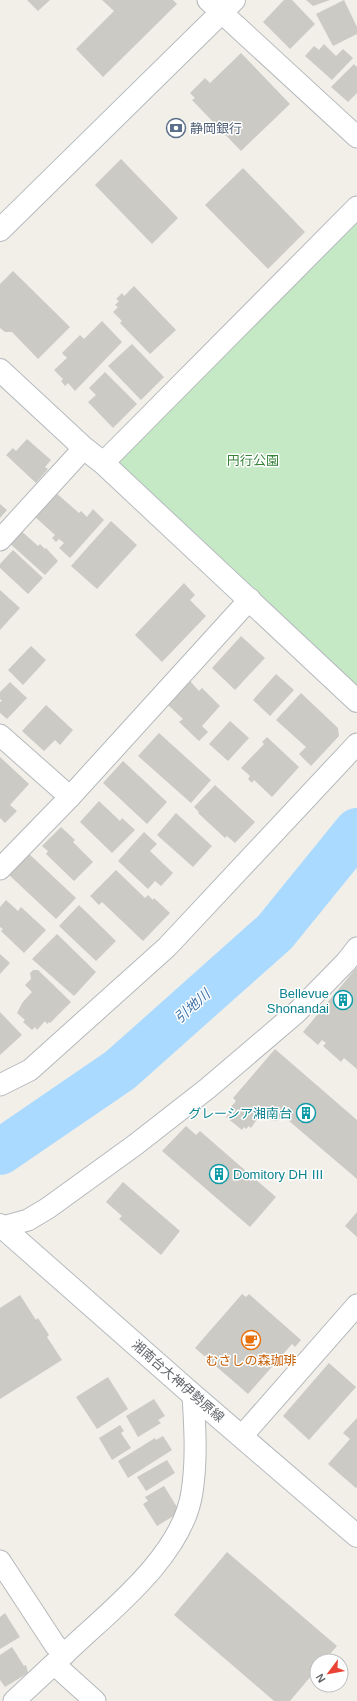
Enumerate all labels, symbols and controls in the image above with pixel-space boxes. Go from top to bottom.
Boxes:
bank icon: 静岡銀行 [165,117,187,139]
place label: 静岡銀行 [190,121,242,136]
park label: 円行公園 [227,453,279,468]
water label: 引地川 [171,985,214,1026]
place label: Bellevue Shonandai [267,986,329,1016]
building icon: Bellevue Shonandai [332,989,354,1011]
building icon: グレーシア湘南台 [295,1102,317,1124]
place label: グレーシア湘南台 [188,1106,292,1121]
building icon: Domitory DH Ⅲ [208,1163,230,1185]
place label: Domitory DH Ⅲ [233,1167,324,1182]
cafe icon: むさしの森珈琲 [240,1329,262,1351]
street label: 湘南台大神伊勢原線 [129,1337,227,1425]
place label: むさしの森珈琲 [205,1353,297,1368]
north arrow [309,1653,349,1693]
text: N [313,1672,328,1685]

